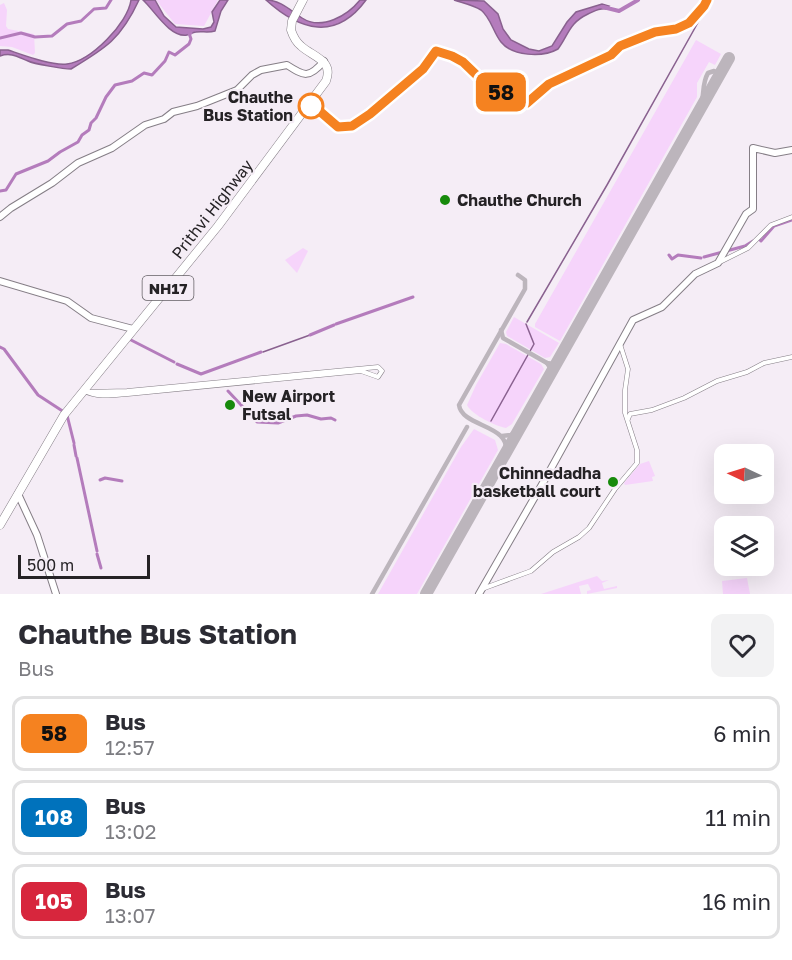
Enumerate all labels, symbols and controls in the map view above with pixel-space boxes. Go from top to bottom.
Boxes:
line badge: 58 [474,72,528,112]
text: 58 [488,79,514,105]
place label: Chauthe Bus Station [203,87,293,125]
marker: Chauthe Bus Station [298,93,324,119]
street label: Prithvi Highway [167,155,257,263]
place label: Chauthe Church [457,190,582,210]
marker: Chauthe Church [438,193,452,207]
road number: NH17 [142,276,194,300]
place label: New Airport Futsal [242,386,335,424]
marker: New Airport Futsal [223,398,237,412]
north arrow [714,444,774,504]
map controls [714,444,774,576]
place label: Chinnedadha basketball court [473,463,601,501]
marker: Chinnedadha basketball court [606,475,620,489]
button: layers [714,516,774,576]
scale bar [18,552,150,580]
text: 500 m [27,555,74,575]
button: heart [711,614,774,677]
text: Chauthe Bus Station [18,617,297,650]
text: Bus [18,656,54,680]
text: Bus [105,708,146,735]
text: 58 [41,720,67,746]
text: 6 min [713,720,771,747]
text: 12:57 [105,735,155,759]
text: Bus [105,792,146,819]
text: 108 [35,804,73,830]
text: 11 min [705,804,771,831]
text: 13:02 [105,819,156,843]
text: Bus [105,876,146,903]
text: 105 [35,888,73,914]
text: 16 min [703,888,771,915]
text: 13:07 [105,903,155,927]

